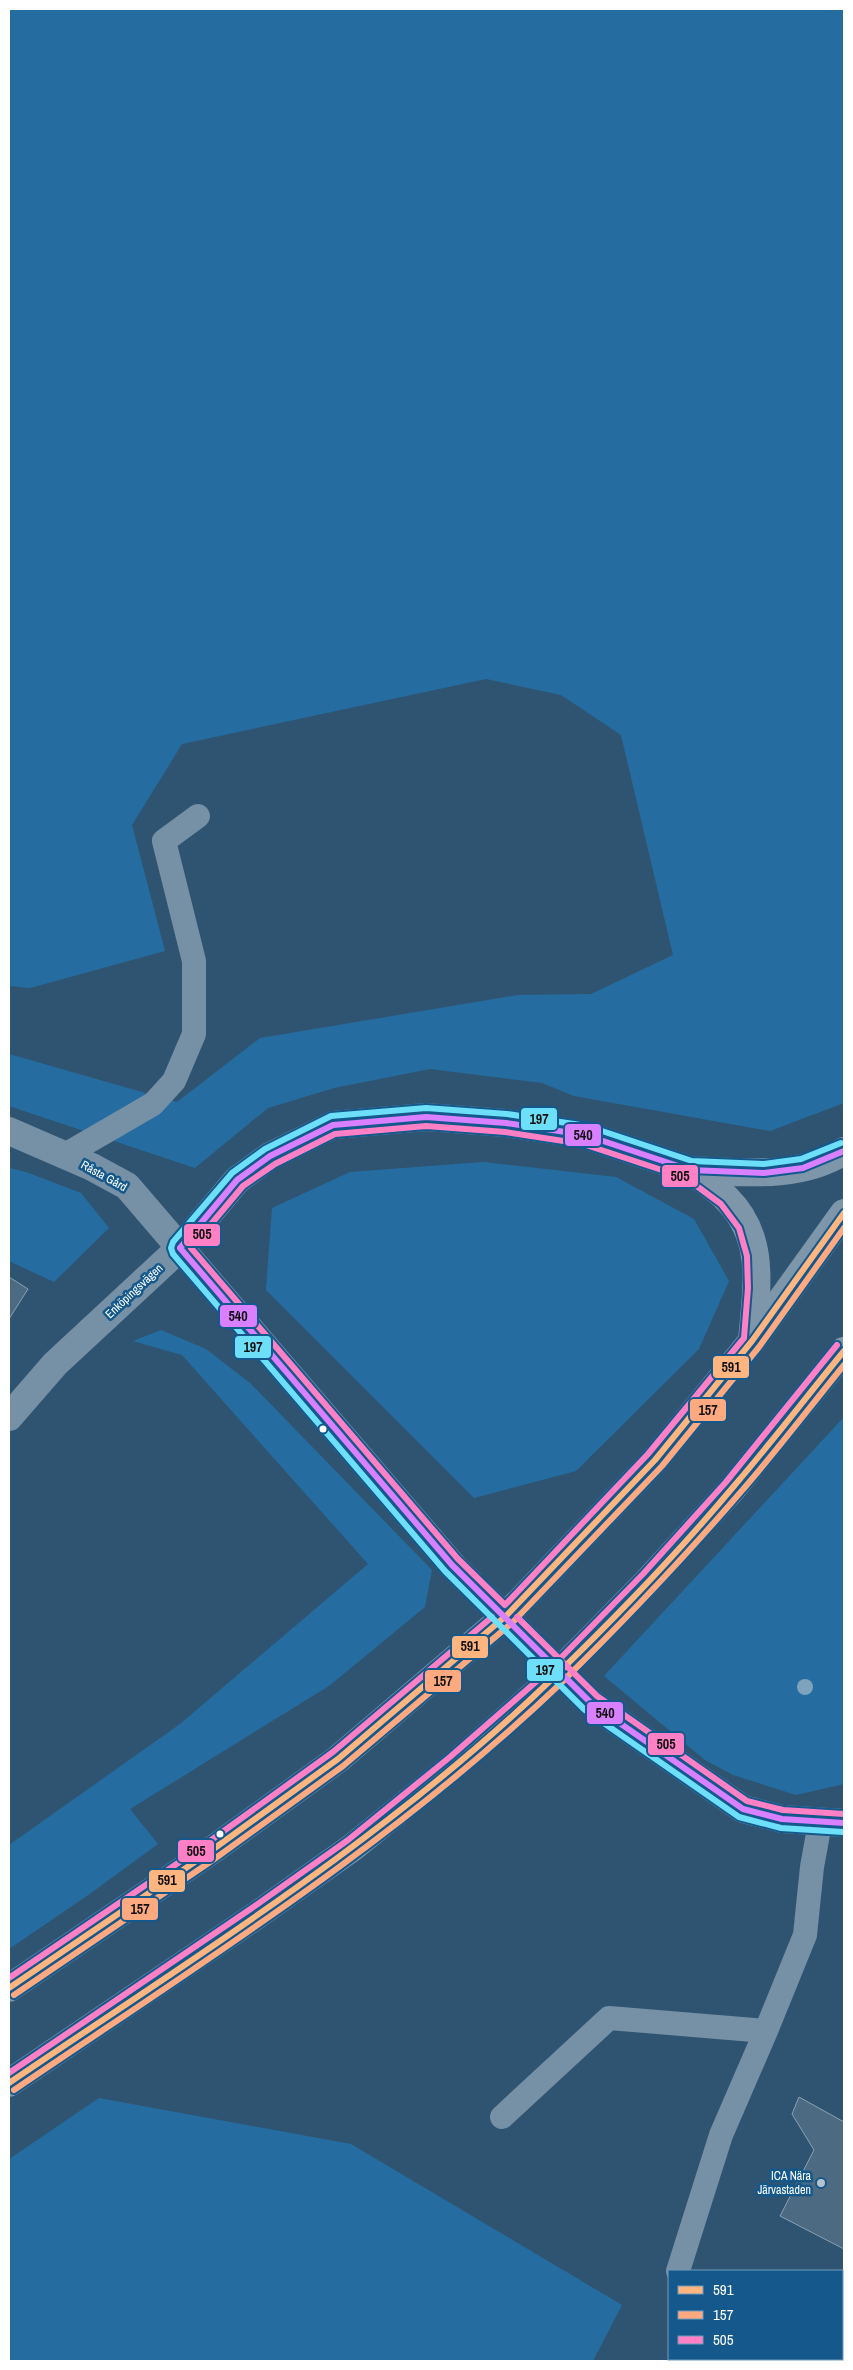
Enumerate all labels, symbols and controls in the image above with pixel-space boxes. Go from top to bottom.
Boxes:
line badge: 197 [520,1107,558,1131]
text: 197 [529,1110,549,1128]
line badge: 540 [564,1123,602,1147]
text: 540 [573,1126,593,1144]
street label: Råsta Gård [78,1157,130,1195]
line badge: 505 [661,1164,699,1188]
text: 505 [670,1167,690,1185]
line badge: 505 [183,1223,221,1247]
text: 505 [192,1225,212,1243]
street label: Enköpingsvägen [102,1260,166,1322]
line badge: 540 [219,1304,258,1328]
text: 540 [228,1307,248,1325]
line badge: 197 [234,1335,272,1359]
text: 197 [243,1338,263,1356]
line badge: 591 [712,1355,750,1379]
text: 591 [721,1358,741,1376]
line badge: 157 [689,1398,727,1422]
text: 157 [698,1401,718,1419]
unlabelled marker [318,1424,328,1434]
line badge: 591 [451,1635,489,1659]
text: 591 [460,1637,480,1655]
line badge: 197 [526,1658,564,1682]
text: 197 [535,1661,555,1679]
line badge: 157 [424,1669,462,1693]
text: 157 [433,1672,453,1690]
line badge: 540 [586,1701,624,1725]
text: 540 [595,1704,615,1722]
line badge: 505 [647,1732,685,1756]
text: 505 [656,1735,676,1753]
unlabelled marker [215,1829,225,1839]
line badge: 505 [177,1839,215,1863]
text: 505 [186,1842,206,1860]
line badge: 591 [148,1869,186,1893]
text: 591 [157,1871,177,1889]
line badge: 157 [121,1897,159,1921]
text: 157 [130,1900,150,1918]
place label: ICA Nära Järvastaden [757,2168,812,2198]
marker: ICA Nära Järvastaden [815,2177,827,2189]
legend [668,2270,843,2360]
text: 591 [713,2279,734,2300]
text: 157 [713,2304,734,2325]
text: 505 [713,2329,734,2350]

